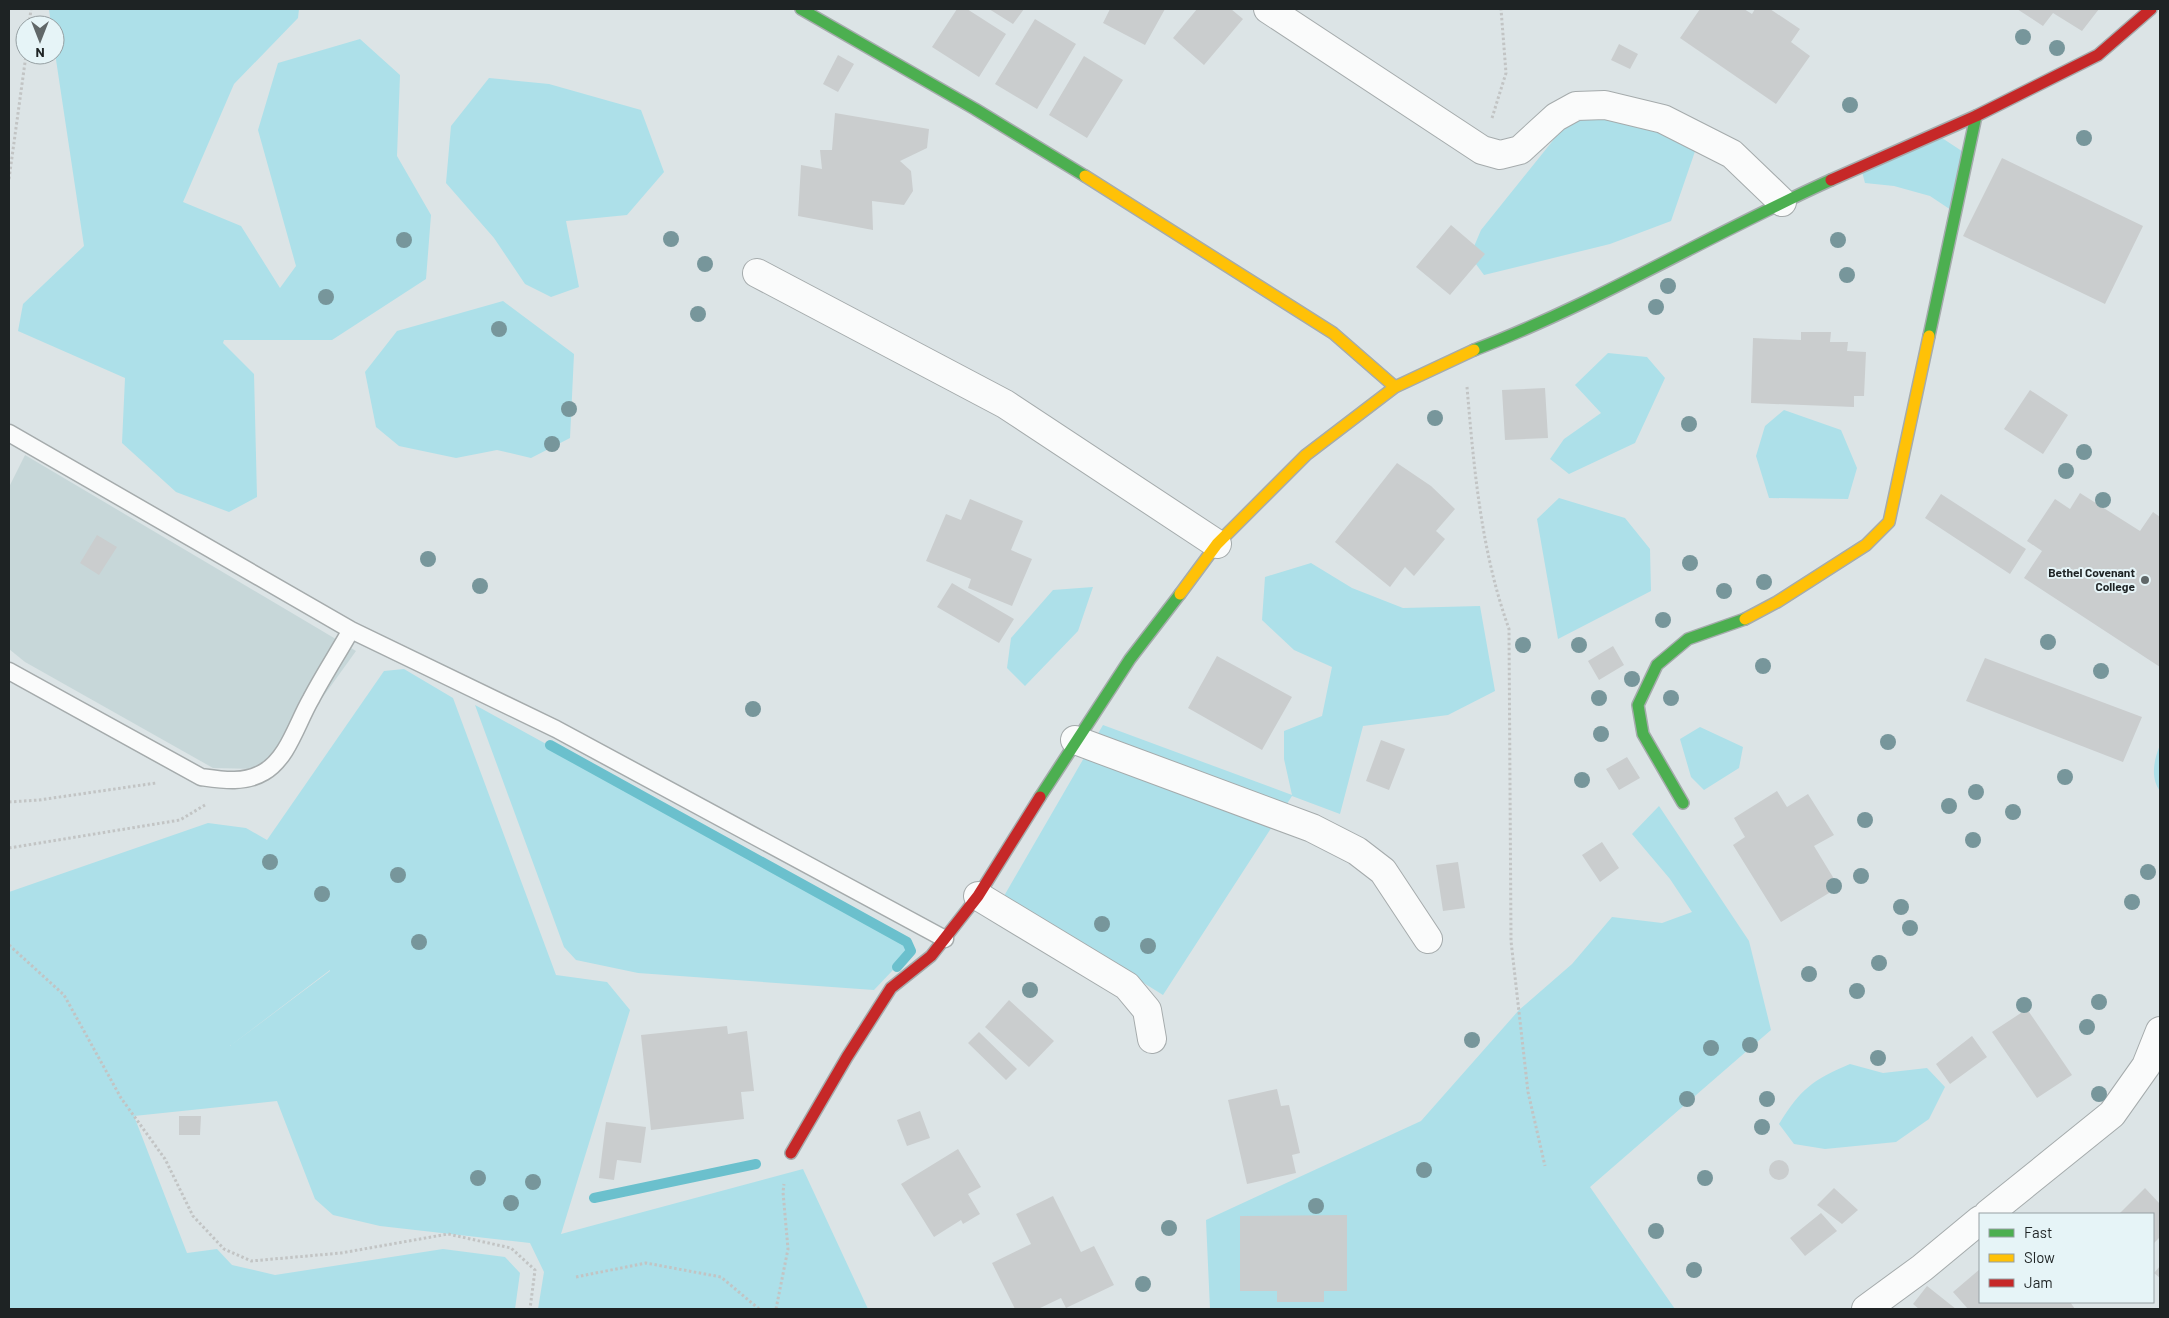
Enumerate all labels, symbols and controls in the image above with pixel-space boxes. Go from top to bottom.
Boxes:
north arrow [15,15,65,65]
text: N [35,45,45,62]
place label: Bethel Covenant College [2048,565,2135,593]
marker: Bethel Covenant College [2139,574,2151,586]
legend [1979,1213,2154,1303]
text: Fast [2024,1223,2052,1241]
text: Slow [2024,1248,2055,1266]
text: Jam [2024,1273,2053,1291]

